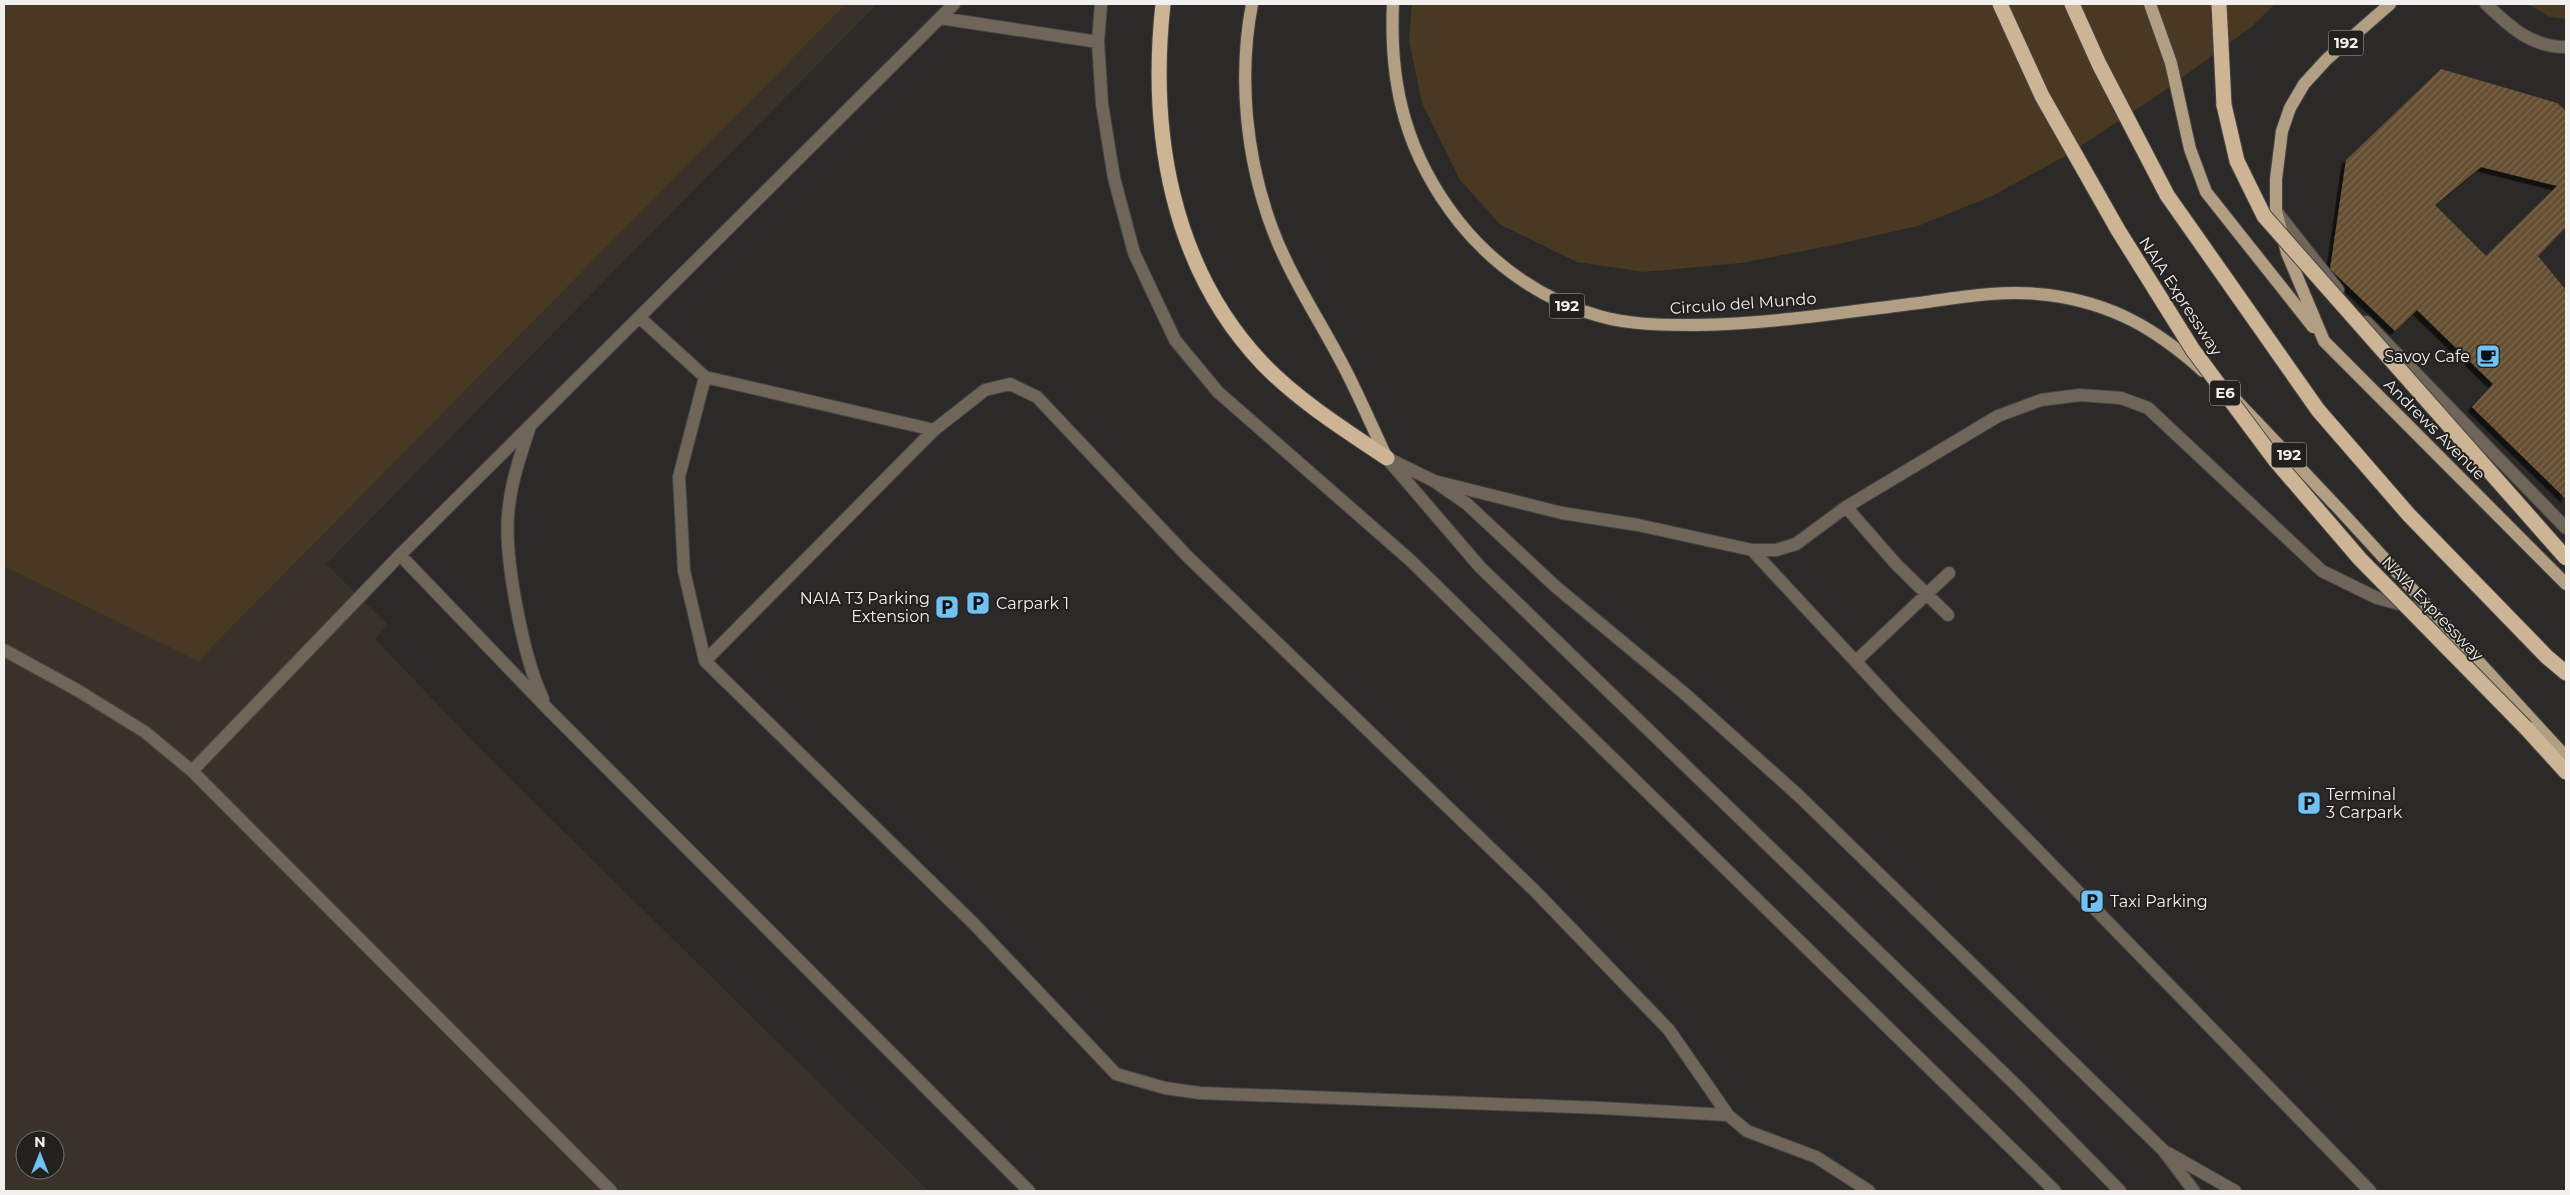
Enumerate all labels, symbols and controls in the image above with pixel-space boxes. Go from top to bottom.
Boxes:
road number: 192 [2328,30,2364,56]
street label: NAIA Expressway [2135,233,2226,359]
street label: Circulo del Mundo [1669,289,1817,318]
road number: 192 [1550,294,1584,318]
cafe icon: Savoy Cafe [2475,343,2501,369]
place label: Savoy Cafe [2384,347,2470,366]
street label: Andrews Avenue [2380,375,2489,484]
road number: E6 [2210,380,2240,406]
road number: 192 [2272,442,2306,468]
street label: NAIA Expressway [2378,552,2488,665]
place label: NAIA T3 Parking Extension [800,589,930,626]
parking icon: Carpark 1 [965,590,991,616]
parking icon: NAIA T3 Parking Extension [934,594,960,620]
place label: Carpark 1 [996,594,1069,613]
place label: Terminal 3 Carpark [2326,785,2403,822]
parking icon: Terminal 3 Carpark [2296,790,2322,816]
parking icon: Taxi Parking [2079,888,2105,914]
place label: Taxi Parking [2110,892,2208,911]
north arrow [15,1130,65,1180]
text: N [34,1133,46,1151]

